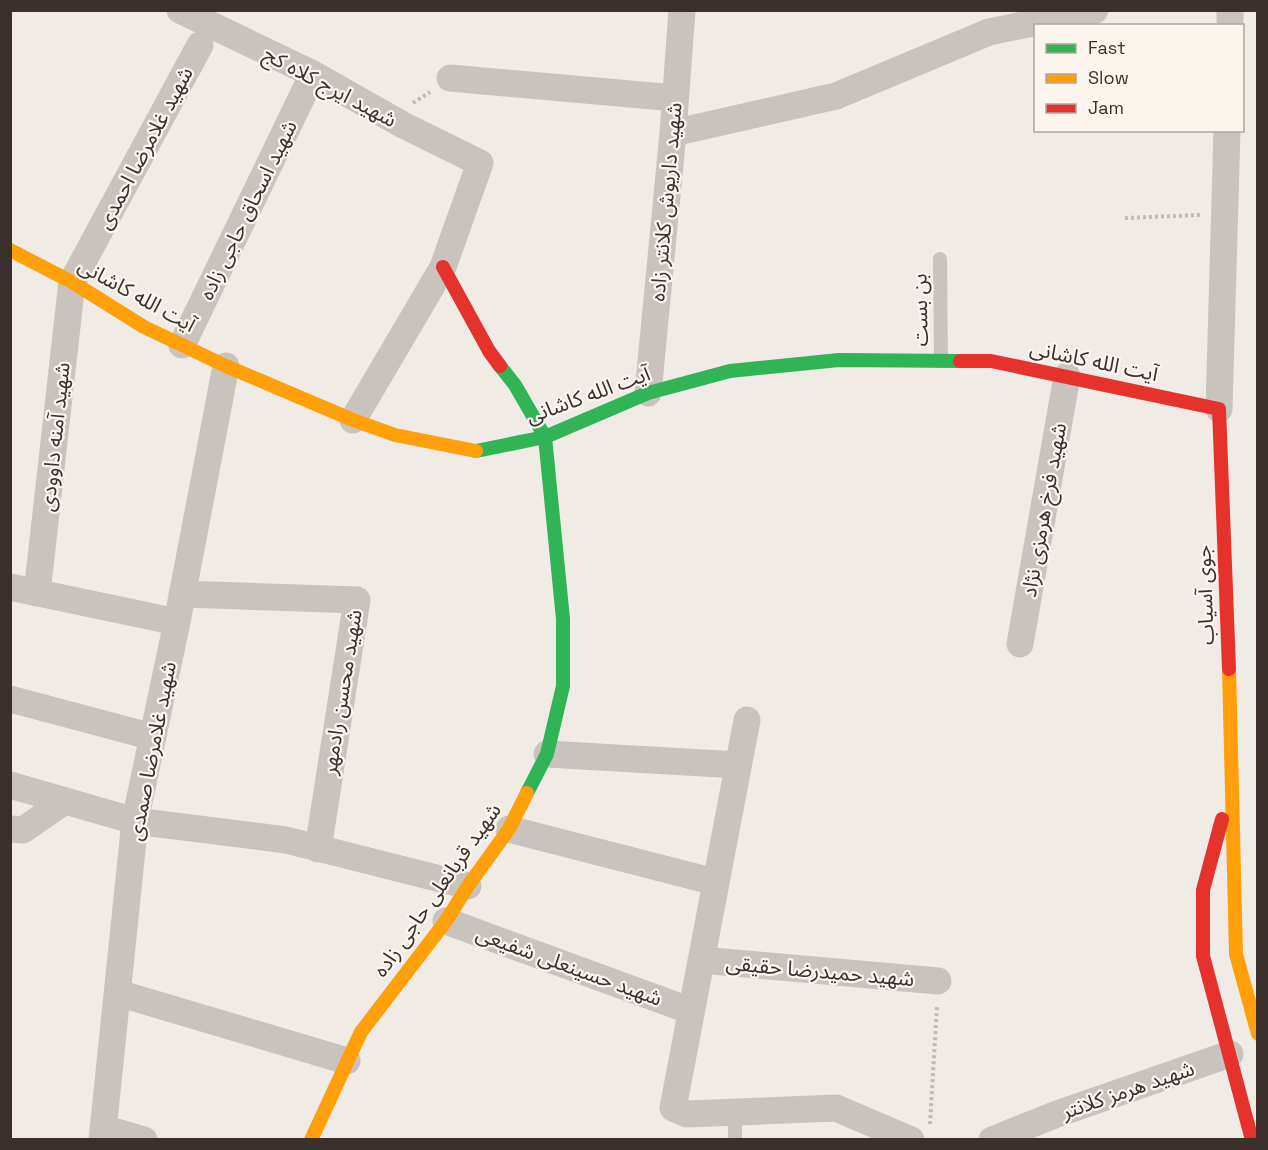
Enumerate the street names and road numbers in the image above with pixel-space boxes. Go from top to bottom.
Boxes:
street label: شهید ایرج کلاه کج [258,40,402,135]
street label: شهید غلامرضا احمدی [90,62,199,234]
street label: شهید داریوش کلانتر زاده [643,101,688,303]
street label: شهید اسحاق حاجی زاده [192,116,303,304]
street label: آیت الله کاشانی [74,251,202,338]
street label: بن بست [905,273,934,347]
street label: آیت الله کاشانی [1028,334,1162,387]
street label: آیت الله کاشانی [522,359,655,430]
street label: شهید آمنه داوودی [33,361,76,513]
street label: شهید فرخ هرمزی نژاد [1015,421,1074,600]
street label: جوی آسیاب [1189,545,1220,645]
street label: شهید محسن رادمهر [315,607,368,777]
street label: شهید غلامرضا صمدی [121,659,182,843]
street label: شهید قربانعلی حاجی زاده [366,797,507,982]
street label: شهید حسینعلی شفیعی [472,919,666,1012]
street label: شهید حمیدرضا حقیقی [725,949,915,992]
street label: شهید هرمز کلانتر [1057,1054,1198,1125]

